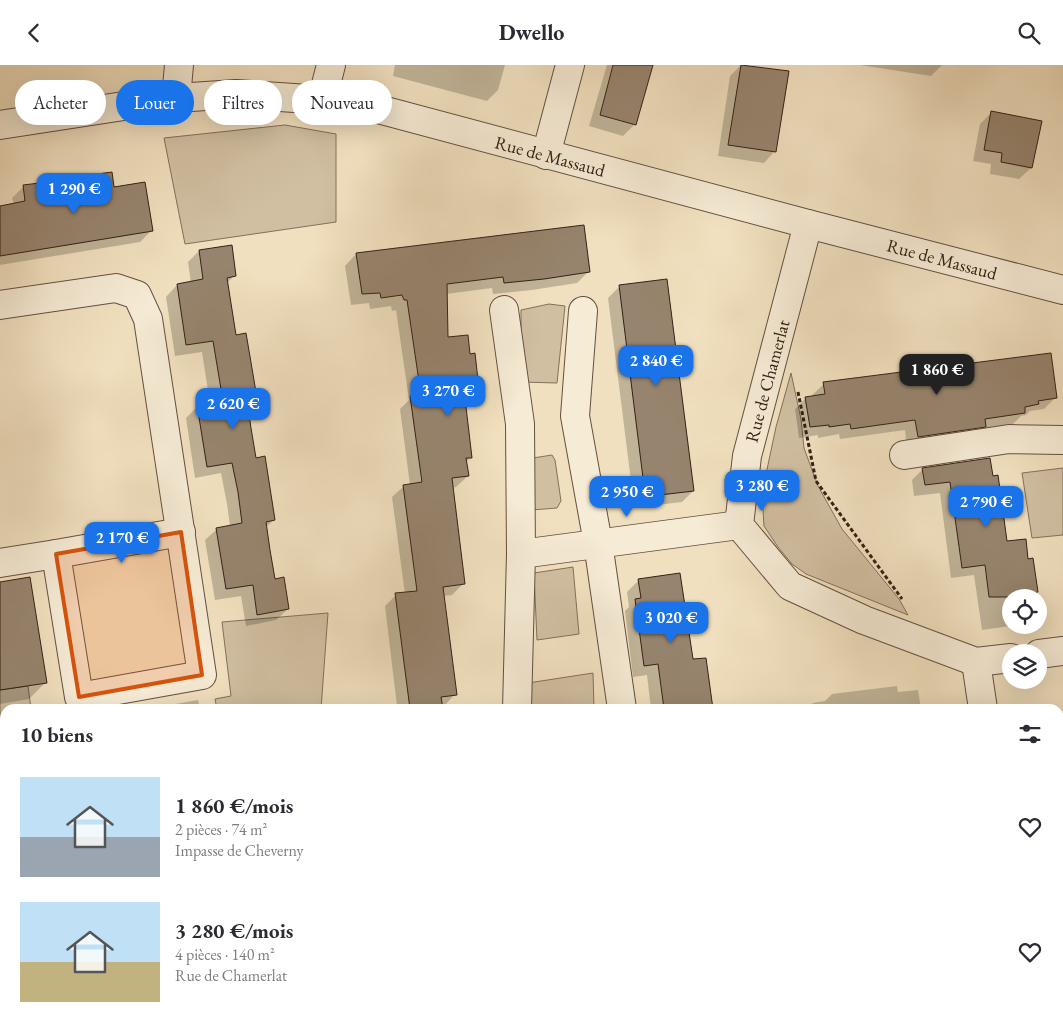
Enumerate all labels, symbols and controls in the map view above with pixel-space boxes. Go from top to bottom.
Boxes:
text: Dwello [499,18,564,47]
icon: back [20,19,48,47]
icon: search [1015,19,1043,47]
chip: Acheter [15,80,106,125]
chip: Louer [116,80,194,125]
chip: Filtres [204,80,282,125]
chip: Nouveau [292,80,392,125]
street label: Rue de Massaud [492,130,608,182]
pin: 1 290 € [28,173,120,215]
text: 1 290 € [47,178,101,199]
street label: Rue de Massaud [884,233,1000,285]
street label: Rue de Chamerlat [740,317,795,445]
pin: 2 840 € [610,345,702,387]
text: 2 840 € [629,350,683,371]
pin: 1 860 € [891,353,983,396]
text: 1 860 € [910,359,964,380]
pin: 3 270 € [402,375,494,417]
text: 3 270 € [421,380,475,401]
pin: 2 620 € [187,387,279,430]
text: 2 620 € [206,393,260,414]
pin: 3 280 € [716,469,808,512]
pin: 2 950 € [581,475,673,518]
text: 3 280 € [735,475,789,496]
text: 2 950 € [600,481,654,502]
pin: 2 790 € [940,485,1032,528]
text: 2 790 € [959,491,1013,512]
pin: 2 170 € [76,521,168,564]
text: 2 170 € [95,527,149,548]
map controls [1002,589,1047,689]
button: locate [1002,589,1047,634]
pin: 3 020 € [625,601,717,644]
text: 3 020 € [644,607,698,628]
button: layers [1002,644,1047,689]
icon: filters [1016,720,1044,748]
text: 10 biens [20,721,93,748]
text: 1 860 €/mois [175,792,293,819]
icon: home [60,797,120,857]
icon: heart [1016,813,1044,841]
text: 2 pièces · 74 m² [175,819,267,840]
text: Impasse de Cheverny [175,840,303,861]
text: 3 280 €/mois [175,917,293,944]
icon: home [60,922,120,982]
icon: heart [1016,938,1044,966]
text: 4 pièces · 140 m² [175,944,275,965]
text: Rue de Chamerlat [175,965,287,986]

